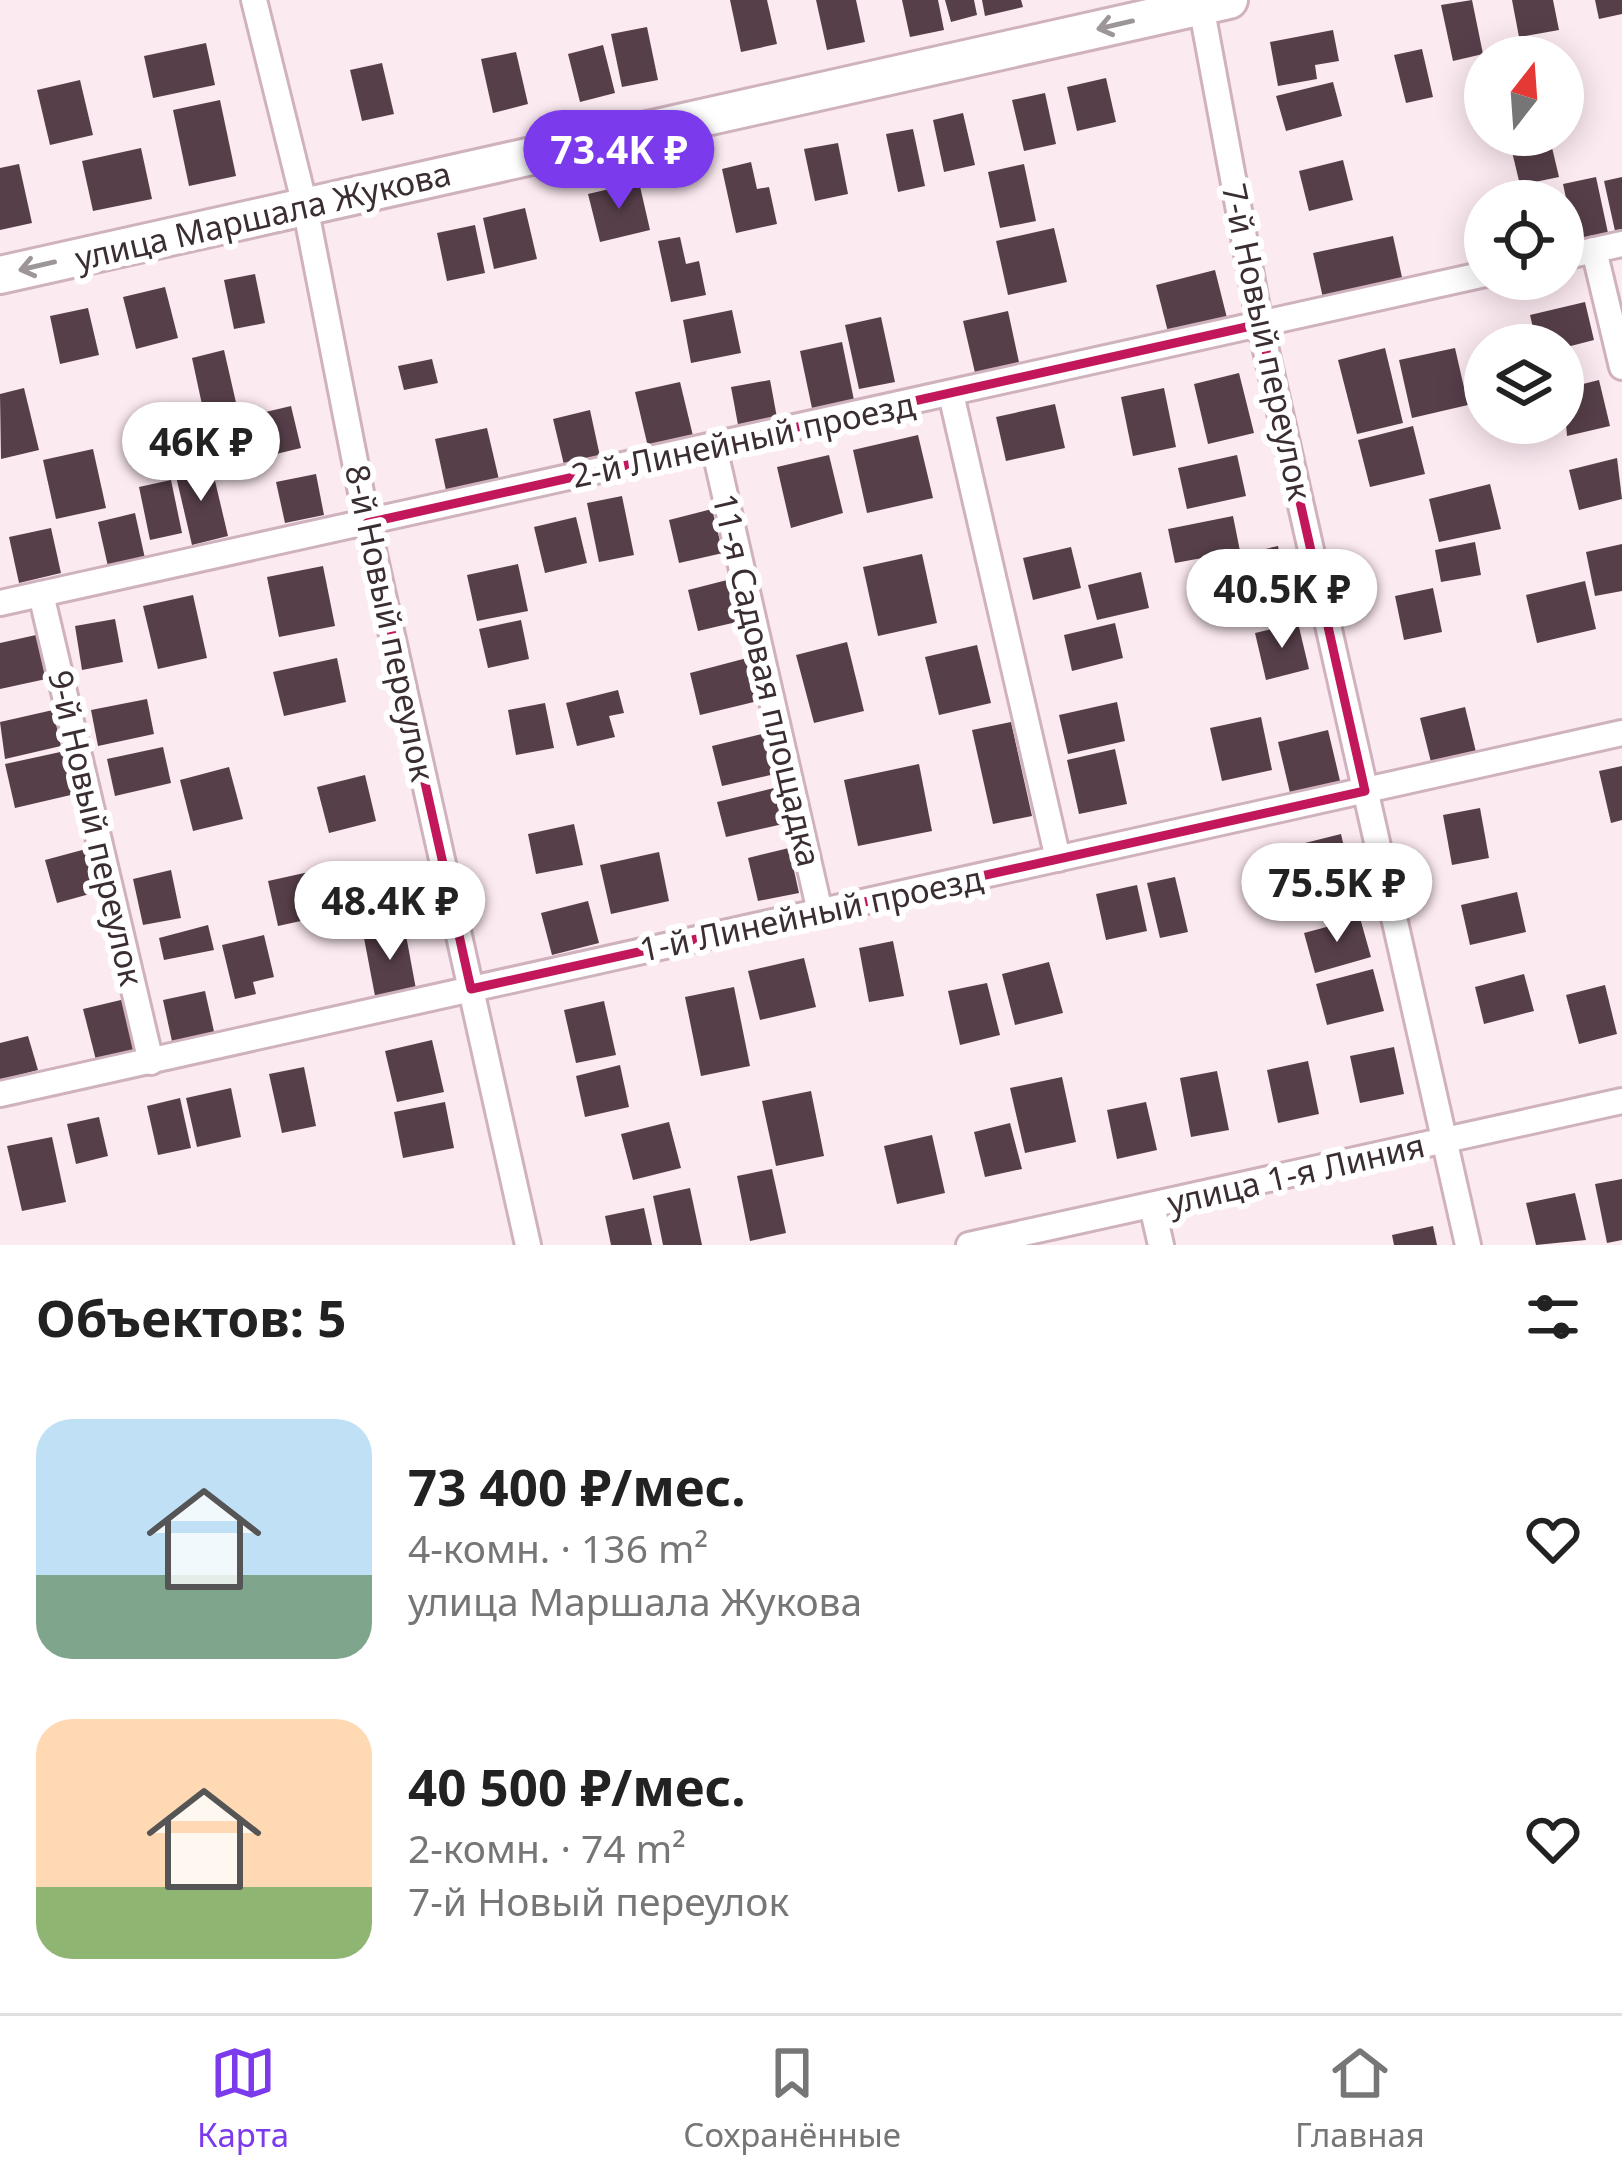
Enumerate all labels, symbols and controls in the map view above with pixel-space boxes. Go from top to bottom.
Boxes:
one-way arrow [1096,15,1134,38]
north arrow [1464,36,1584,156]
map controls [1464,36,1584,444]
pin: 73.4K ₽ [508,110,730,212]
text: 73.4K ₽ [550,122,688,175]
street label: улица Маршала Жукова [71,150,455,281]
street label: 7-й Новый переулок [1212,179,1323,505]
button: locate [1464,180,1584,300]
one-way arrow [19,256,57,279]
button: layers [1464,324,1584,444]
street label: 2-й Линейный проезд [567,381,918,498]
pin: 46K ₽ [117,402,285,504]
text: 46K ₽ [149,414,253,467]
street label: 8-й Новый переулок [335,460,446,786]
street label: 11-я Садовая площадка [703,489,832,871]
pin: 40.5K ₽ [1171,549,1393,651]
text: 40.5K ₽ [1213,561,1351,614]
street label: 9-й Новый переулок [38,666,155,991]
pin: 75.5K ₽ [1226,843,1448,945]
street label: 1-й Линейный проезд [635,855,986,972]
text: 75.5K ₽ [1268,855,1406,908]
pin: 48.4K ₽ [279,861,501,963]
text: 48.4K ₽ [321,873,459,926]
street label: улица 1-я Линия [1163,1122,1429,1225]
text: Объектов: 5 [36,1282,346,1352]
icon: filters [1520,1284,1586,1350]
text: 73 400 ₽/мес. [408,1451,746,1521]
icon: home [132,1467,276,1611]
icon: heart [1520,1506,1586,1572]
text: 4-комн. · 136 m² [408,1521,708,1574]
text: улица Маршала Жукова [408,1574,862,1627]
text: 40 500 ₽/мес. [408,1751,746,1821]
icon: home [132,1767,276,1911]
icon: heart [1520,1806,1586,1872]
text: 2-комн. · 74 m² [408,1821,686,1874]
text: 7-й Новый переулок [408,1874,789,1927]
tab: Карта [197,2040,289,2157]
tab: Сохранённые [683,2040,901,2157]
tab: Главная [1295,2040,1425,2157]

